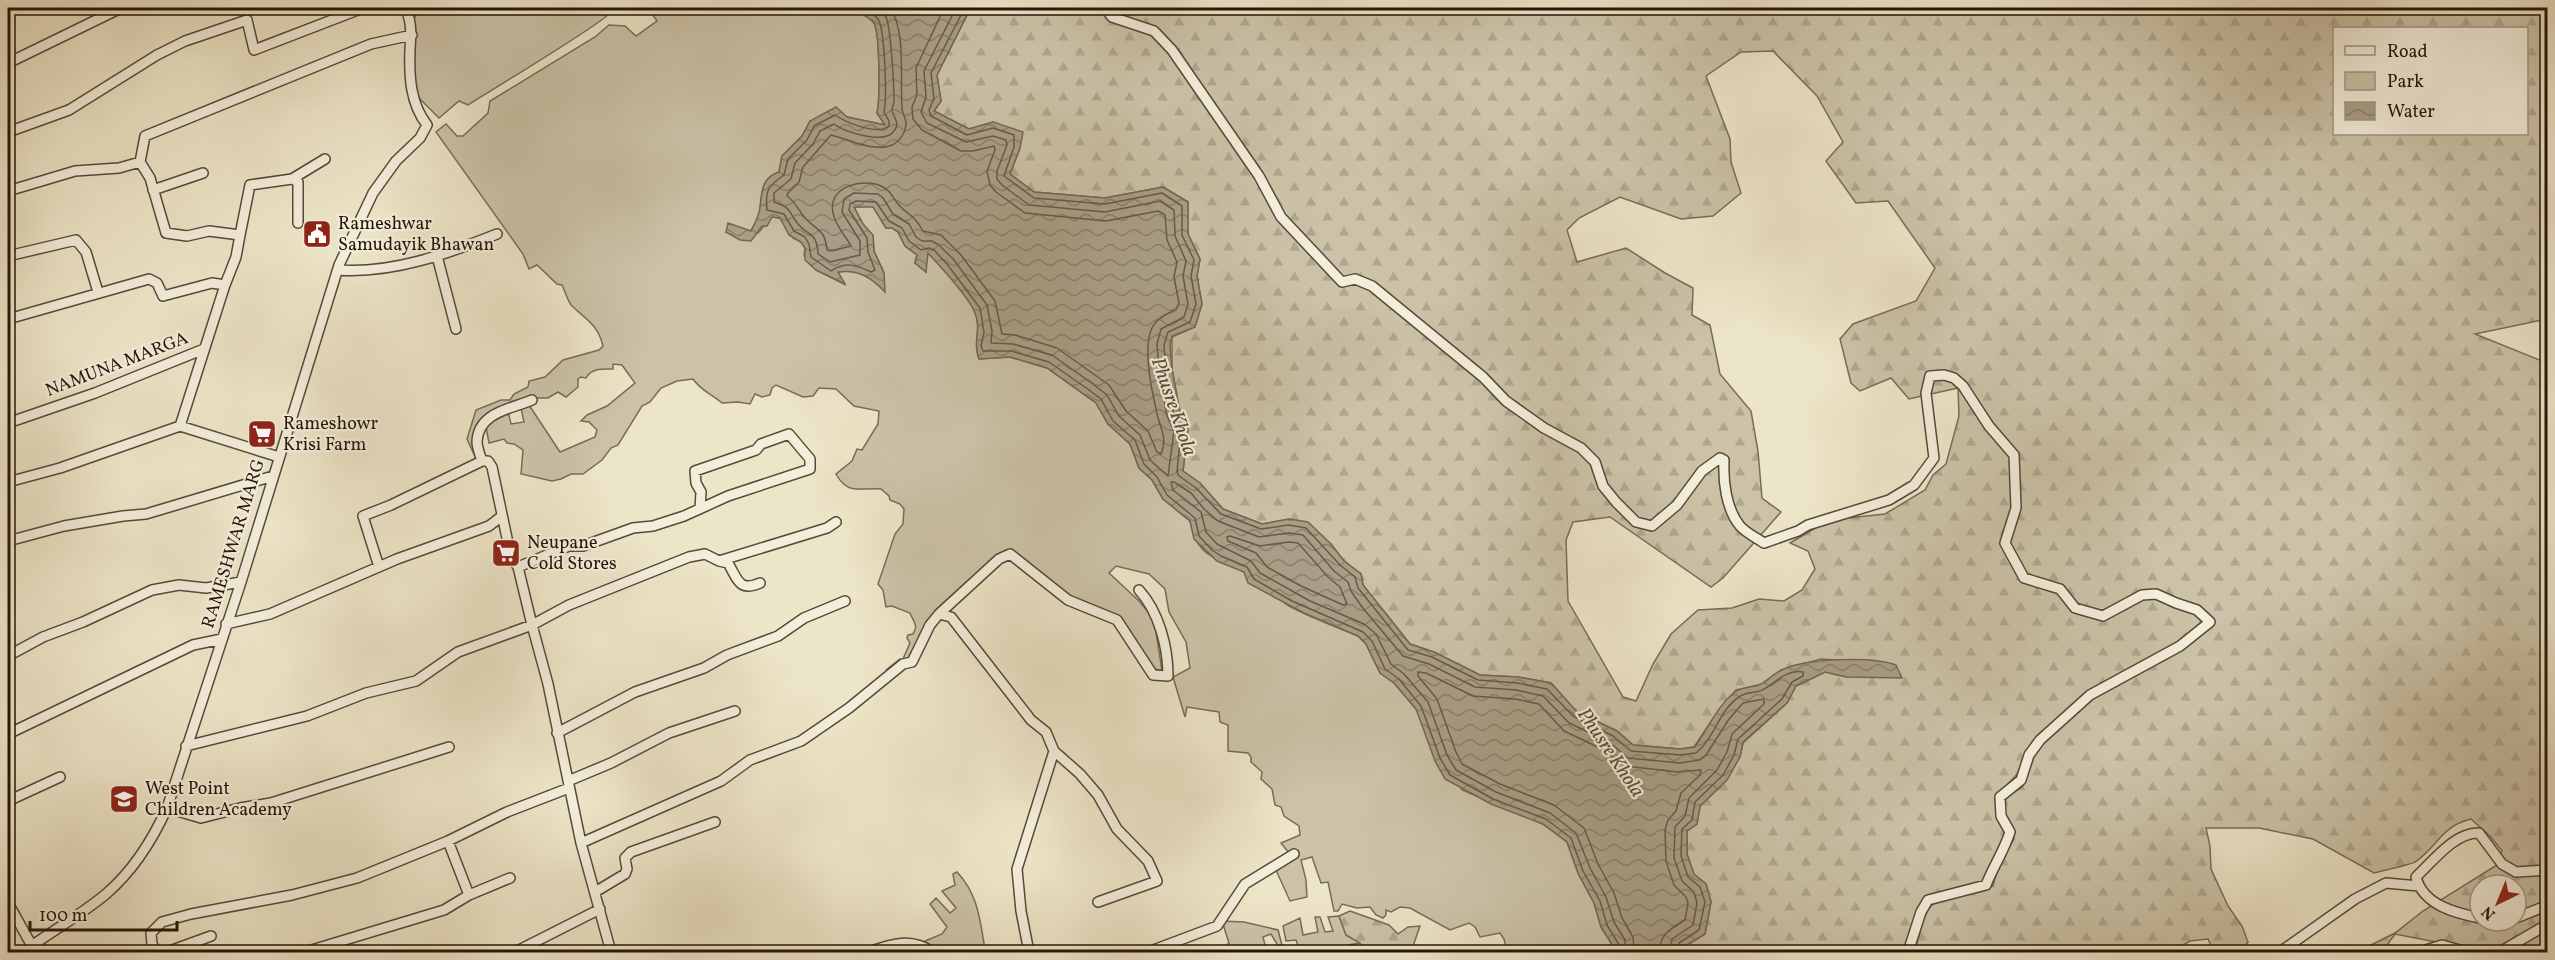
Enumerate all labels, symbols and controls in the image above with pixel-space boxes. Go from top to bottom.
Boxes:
legend [2333,27,2528,135]
text: Road [2387,40,2428,65]
text: Park [2387,70,2424,95]
text: Water [2387,100,2435,125]
place label: Rameshwar Samudayik Bhawan [338,212,494,258]
public building icon: Rameshwar Samudayik Bhawan [301,218,333,250]
street label: NAMUNA MARGA [42,326,192,404]
water label: Phusre Khola [1143,354,1203,460]
place label: Rameshowr Krisi Farm [283,412,378,458]
supermarket icon: Rameshowr Krisi Farm [246,418,278,450]
street label: RAMESHWAR MARG [196,456,272,632]
place label: Neupane Cold Stores [527,531,617,577]
supermarket icon: Neupane Cold Stores [490,537,522,569]
water label: Phusre Khola [1570,703,1650,803]
place label: West Point Children Academy [145,777,292,823]
school or university icon: West Point Children Academy [108,783,140,815]
north arrow [2468,873,2528,933]
scale bar [30,894,177,932]
text: N [2477,900,2501,925]
text: 100 m [39,904,88,929]

